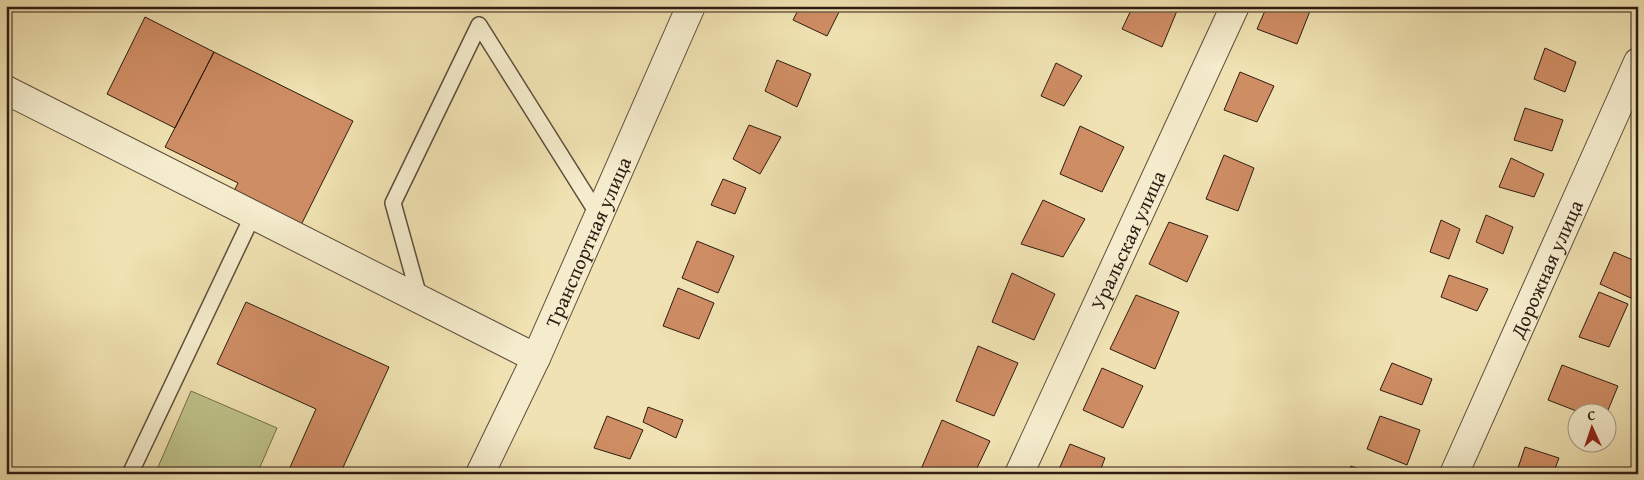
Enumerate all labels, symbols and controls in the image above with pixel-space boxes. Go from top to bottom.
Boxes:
street label: Транспортная улица [537,151,638,332]
street label: Уральская улица [1082,165,1172,314]
street label: Дорожная улица [1502,194,1589,343]
north arrow [1566,402,1616,452]
text: С [1587,405,1596,425]

